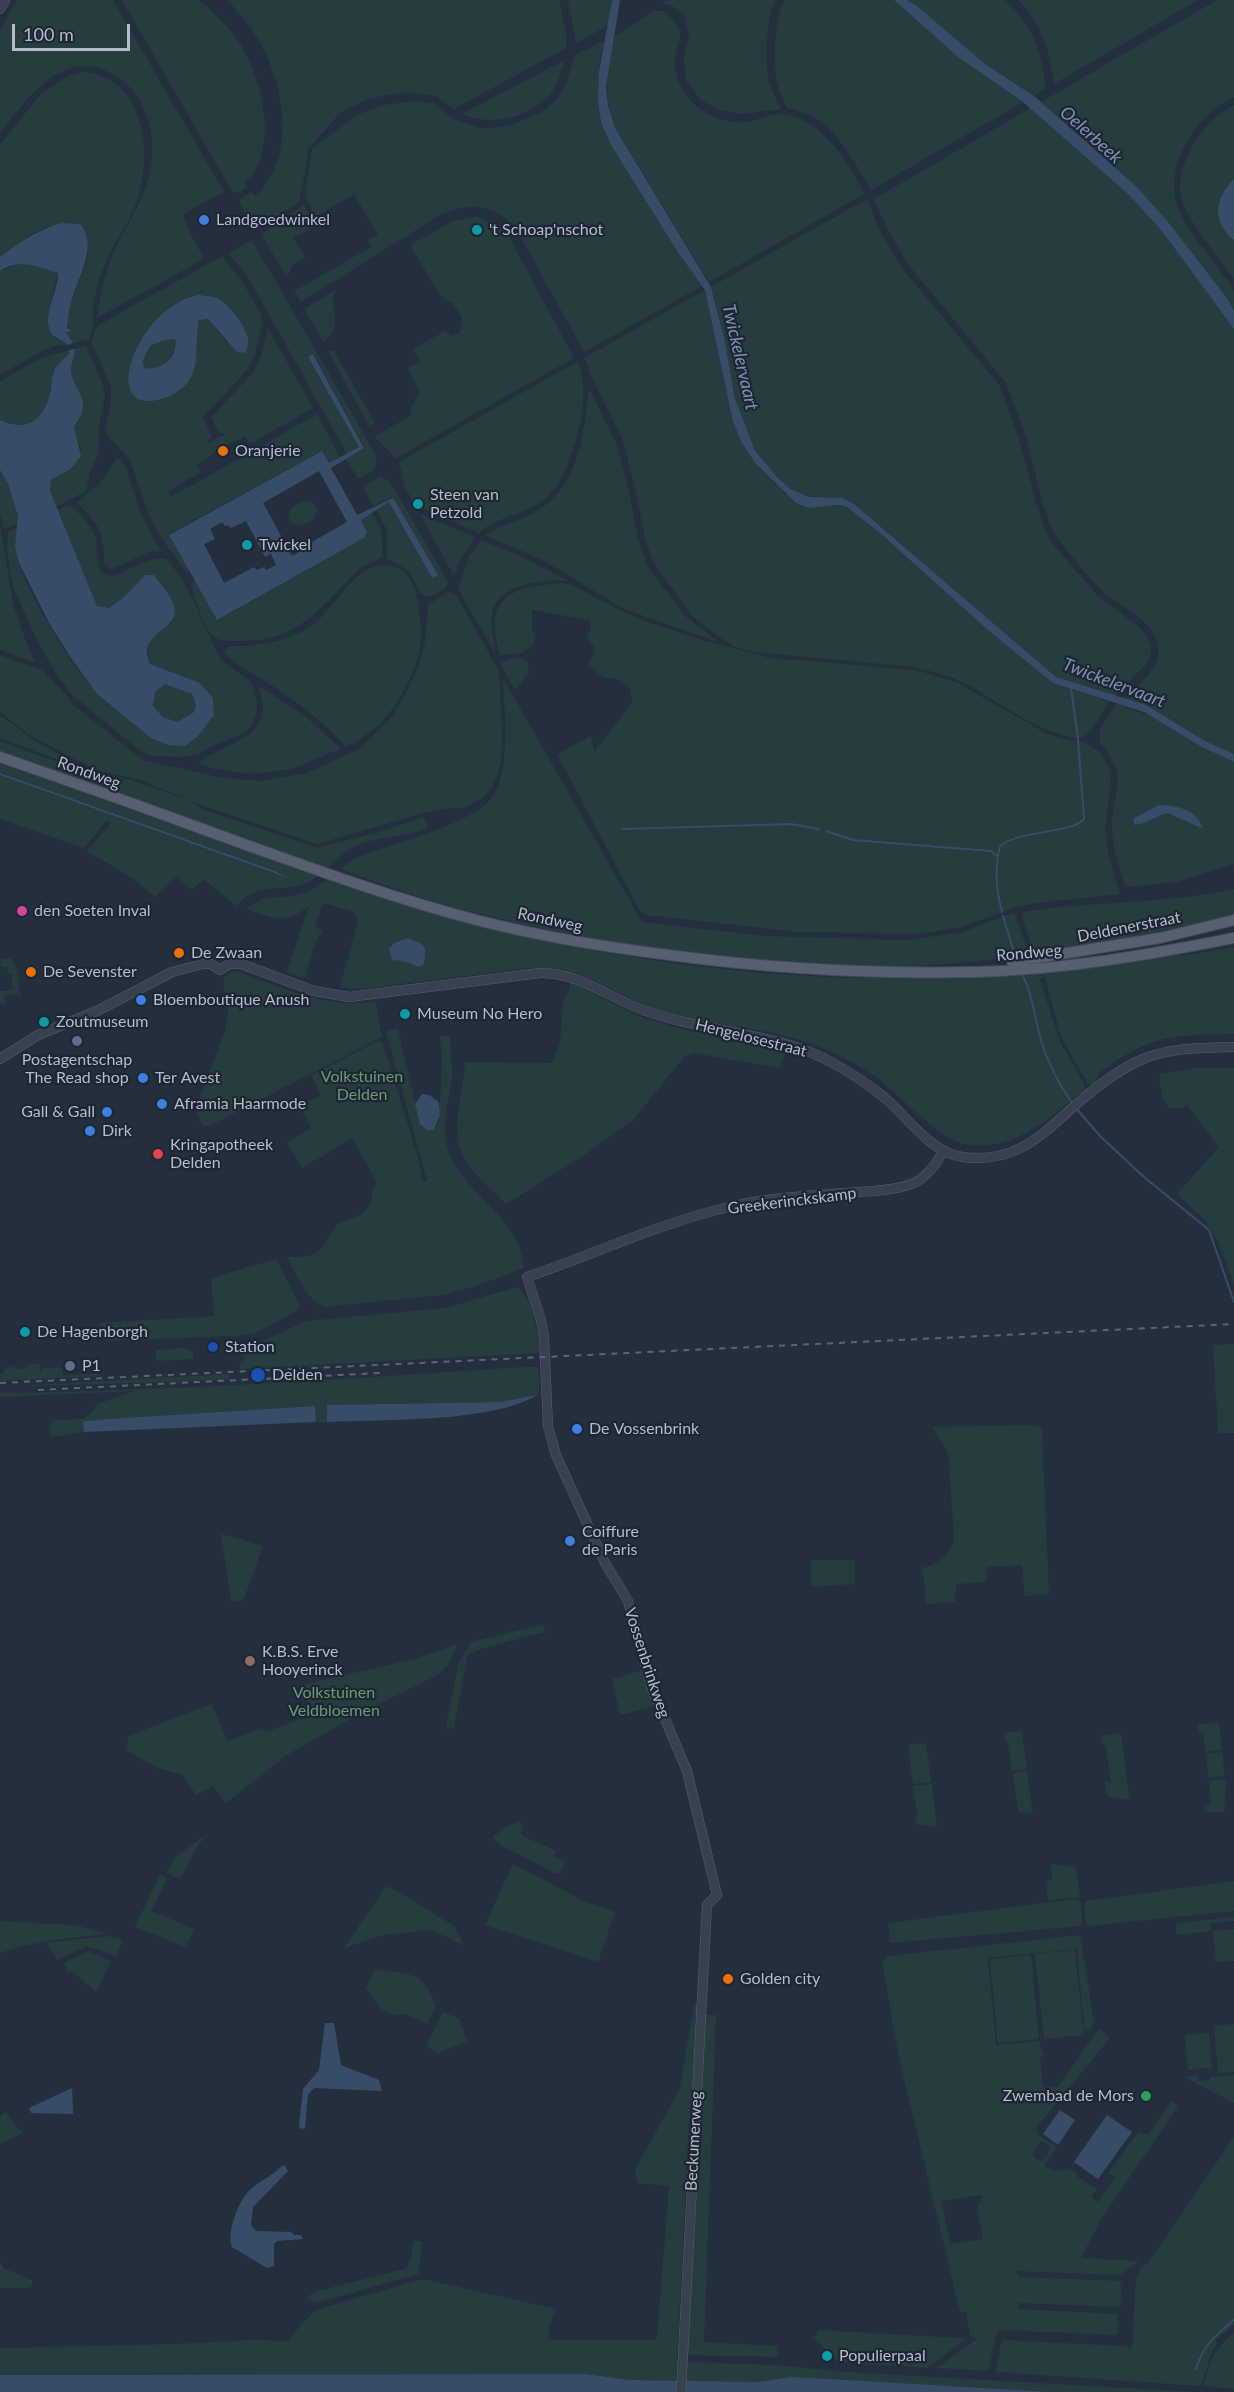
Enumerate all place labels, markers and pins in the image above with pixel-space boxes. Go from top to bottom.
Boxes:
place label: Landgoedwinkel [216,210,330,230]
marker: Landgoedwinkel [197,213,211,227]
place label: 't Schoap'nschot [489,220,603,240]
marker: 't Schoap'nschot [470,223,484,237]
place label: Oranjerie [235,441,301,461]
marker: Oranjerie [216,444,230,458]
place label: Steen van Petzold [430,485,499,523]
marker: Steen van Petzold [411,497,425,511]
place label: Twickel [259,535,311,555]
marker: Twickel [240,538,254,552]
place label: den Soeten Inval [34,901,151,921]
marker: den Soeten Inval [15,904,29,918]
place label: De Zwaan [191,943,262,963]
marker: De Zwaan [172,946,186,960]
place label: De Sevenster [43,962,137,982]
marker: De Sevenster [24,965,38,979]
place label: Bloemboutique Anush [153,990,309,1010]
marker: Bloemboutique Anush [134,993,148,1007]
place label: Museum No Hero [417,1004,542,1024]
marker: Museum No Hero [398,1007,412,1021]
place label: Zoutmuseum [56,1012,149,1032]
marker: Zoutmuseum [37,1015,51,1029]
marker: Postagentschap The Read shop [70,1034,84,1048]
place label: Postagentschap The Read shop [22,1050,132,1088]
place label: Ter Avest [155,1068,220,1088]
marker: Ter Avest [136,1071,150,1085]
place label: Aframia Haarmode [174,1094,306,1114]
marker: Aframia Haarmode [155,1097,169,1111]
place label: Gall & Gall [21,1102,95,1122]
marker: Gall & Gall [100,1105,114,1119]
place label: Dirk [102,1121,132,1141]
marker: Dirk [83,1124,97,1138]
place label: Kringapotheek Delden [170,1135,273,1173]
marker: Kringapotheek Delden [151,1147,165,1161]
place label: De Hagenborgh [37,1322,148,1342]
marker: De Hagenborgh [18,1325,32,1339]
place label: Station [225,1337,275,1357]
marker: Station [206,1340,220,1354]
place label: P1 [82,1356,101,1376]
marker: P1 [63,1359,77,1373]
place label: Delden [272,1365,323,1385]
marker: Delden [249,1366,267,1384]
place label: De Vossenbrink [589,1419,699,1439]
marker: De Vossenbrink [570,1422,584,1436]
place label: Coiffure de Paris [582,1522,639,1560]
marker: Coiffure de Paris [563,1534,577,1548]
place label: K.B.S. Erve Hooyerinck [262,1642,343,1680]
marker: K.B.S. Erve Hooyerinck [243,1654,257,1668]
place label: Golden city [740,1969,820,1989]
marker: Golden city [721,1972,735,1986]
place label: Zwembad de Mors [1003,2086,1134,2106]
marker: Zwembad de Mors [1139,2089,1153,2103]
place label: Populierpaal [839,2346,926,2366]
marker: Populierpaal [820,2349,834,2363]

